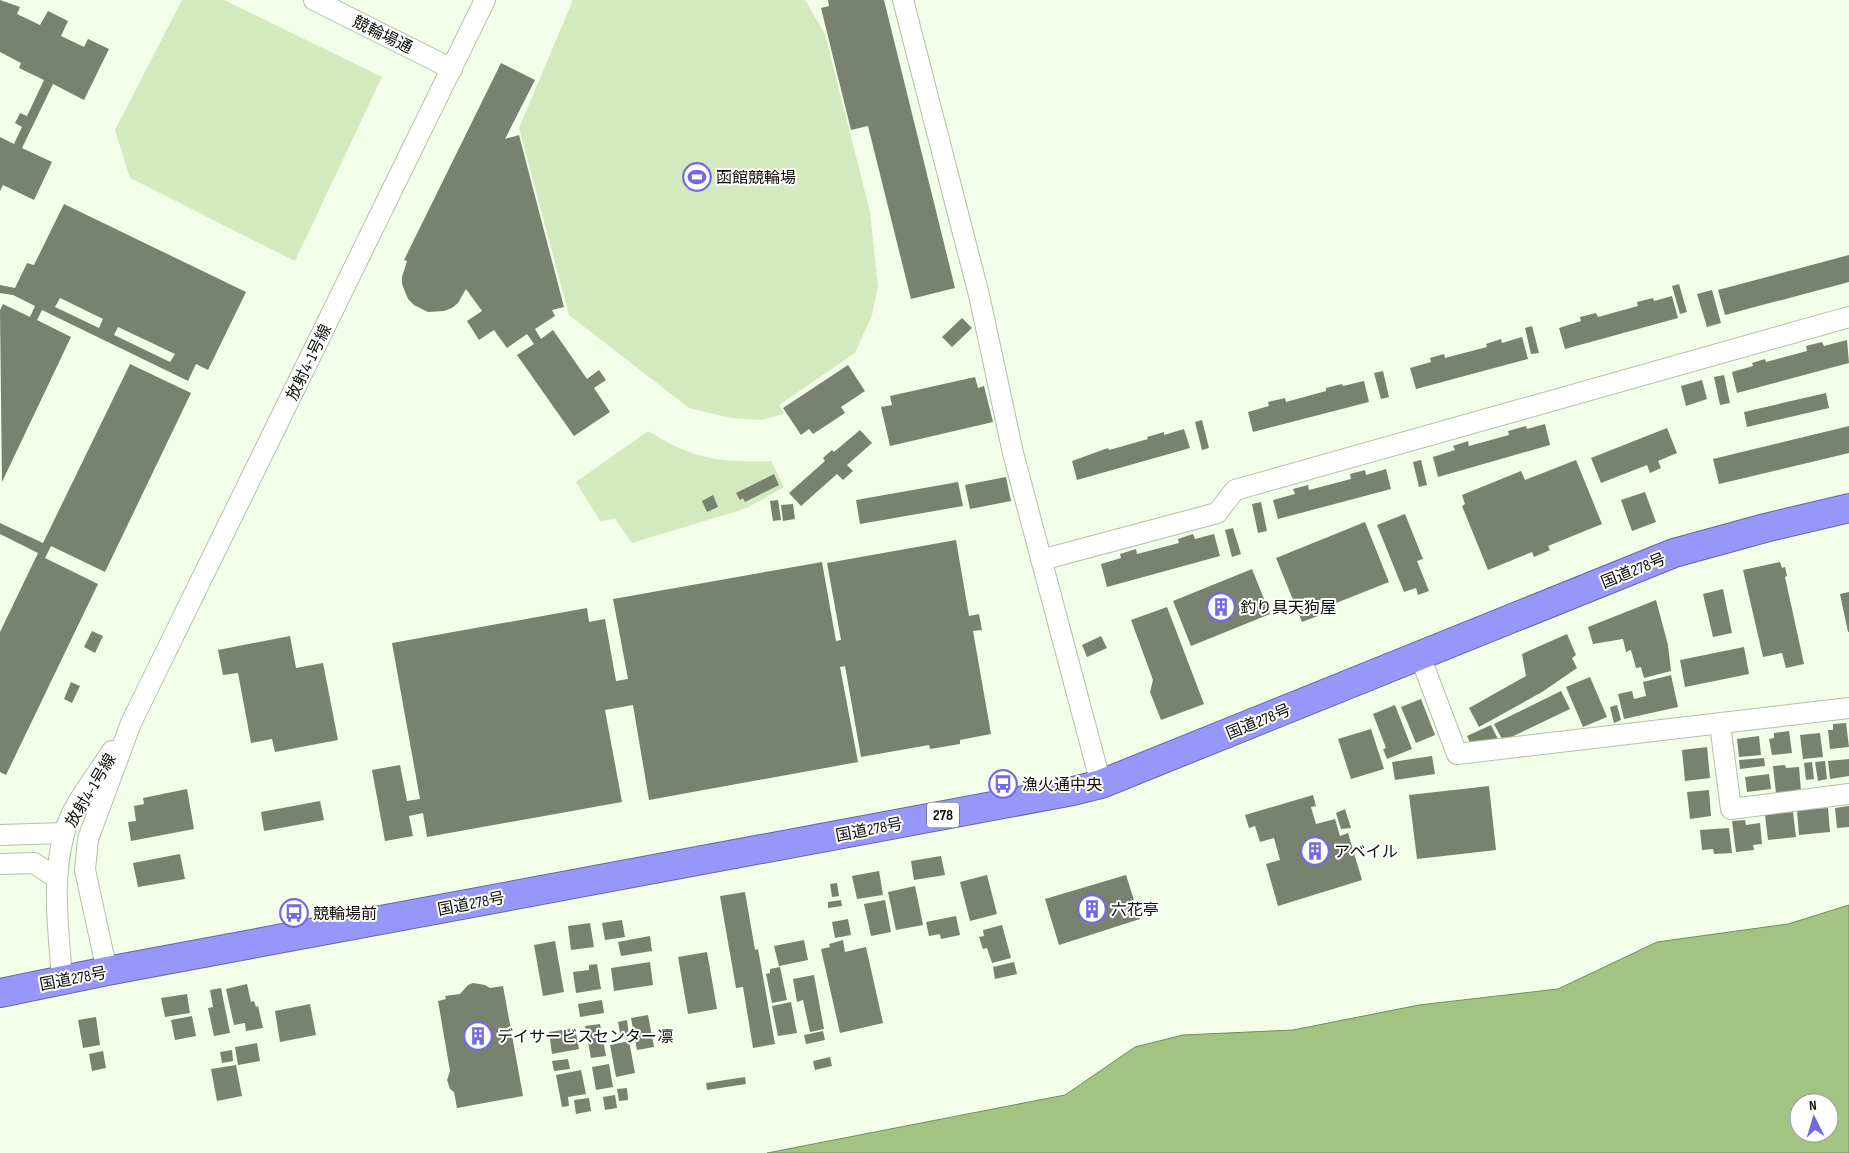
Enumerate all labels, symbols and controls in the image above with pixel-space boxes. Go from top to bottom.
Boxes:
street label: 競輪場通 [349,13,415,58]
sports icon: 函館競輪場 [682,162,712,192]
place label: 函館競輪場 [716,169,796,188]
street label: 放射4-1号線 [283,322,336,404]
street label: 国道278号 [1599,550,1669,593]
building icon: 釣り具天狗屋 [1206,592,1236,622]
place label: 釣り具天狗屋 [1240,599,1336,618]
street label: 国道278号 [1224,701,1294,744]
street label: 放射4-1号線 [62,751,121,831]
bus stop icon: 漁火通中央 [988,769,1018,799]
place label: 漁火通中央 [1022,776,1102,795]
road number: 278 [927,802,959,828]
street label: 国道278号 [834,815,904,846]
building icon: アベイル [1300,836,1330,866]
place label: アベイル [1334,843,1398,862]
street label: 国道278号 [436,889,506,920]
building icon: 六花亭 [1077,894,1107,924]
bus stop icon: 競輪場前 [279,898,309,928]
place label: 六花亭 [1111,901,1159,920]
place label: 競輪場前 [313,905,377,924]
street label: 国道278号 [38,964,108,995]
building icon: デイサービスセンター凛 [463,1021,493,1051]
place label: デイサービスセンター凛 [497,1028,673,1047]
north arrow [1789,1093,1839,1143]
text: N [1808,1097,1817,1114]

